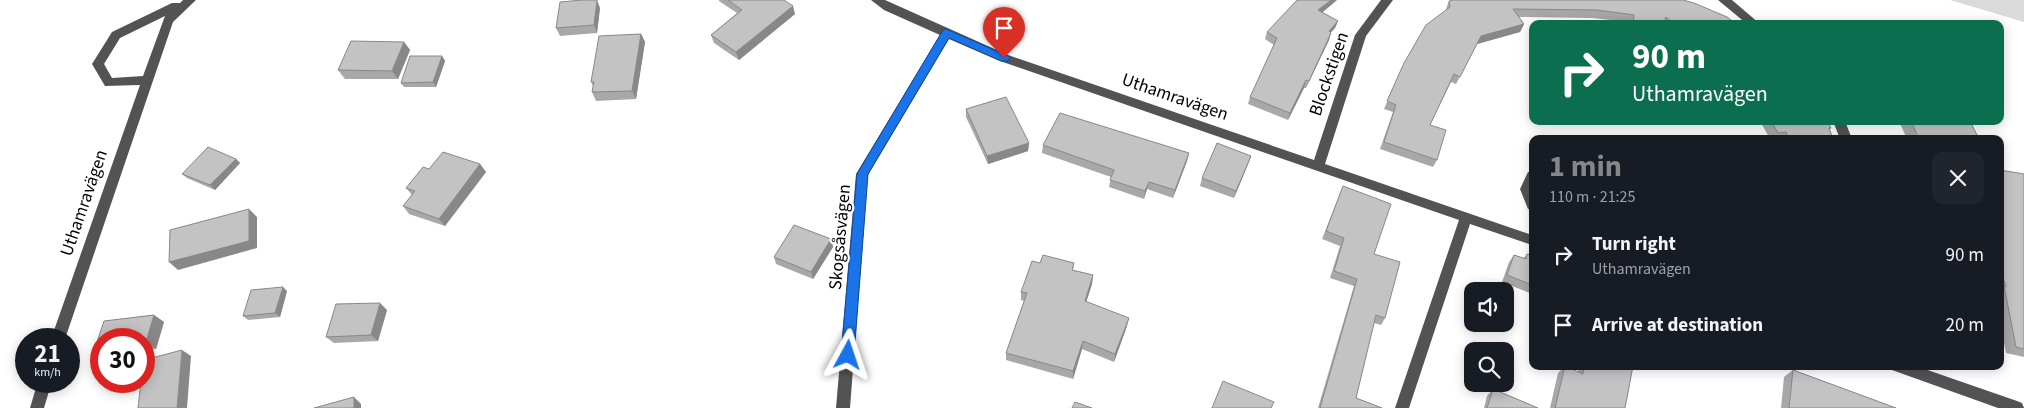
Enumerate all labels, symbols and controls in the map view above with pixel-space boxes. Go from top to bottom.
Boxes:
pin [983,7,1025,58]
icon: arrive [990,14,1018,42]
street label: Blockstigen [1303,29,1355,119]
text: 90 m [1632,32,1706,82]
icon: right [1549,40,1614,105]
street label: Uthamravägen [1118,67,1232,127]
text: Uthamravägen [1632,78,1768,110]
text: 1 min [1549,145,1622,188]
street label: Uthamravägen [54,146,114,260]
button: close [1932,152,1984,204]
street label: Skogsåsvägen [823,183,857,291]
text: 110 m · 21:25 [1549,186,1636,208]
text: Turn right [1592,231,1676,258]
icon: right [1549,241,1577,269]
text: 90 m [1946,242,1984,269]
text: Uthamravägen [1592,258,1691,280]
map controls [1464,282,1514,392]
button: sound [1464,282,1514,332]
icon: arrive [1549,311,1577,339]
text: Arrive at destination [1592,312,1763,339]
text: 20 m [1946,312,1984,339]
speed limit sign: 30 [90,328,155,393]
position arrow [821,328,873,380]
text: 21 [34,336,61,372]
button: search [1464,342,1514,392]
text: km/h [34,364,61,381]

